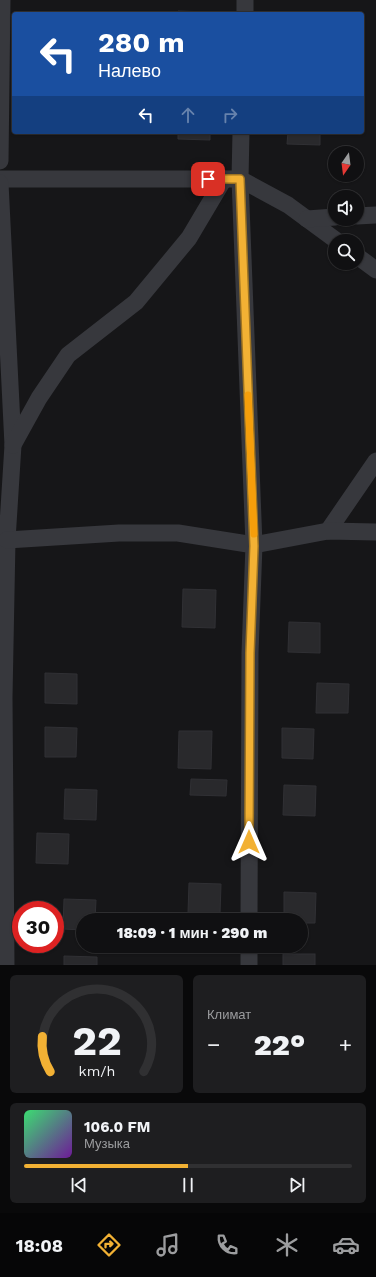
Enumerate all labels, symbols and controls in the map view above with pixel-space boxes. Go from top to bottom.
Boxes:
text: 280 m [98,26,185,59]
icon: left [32,28,84,80]
text: Налево [98,60,161,81]
icon: left [135,104,157,126]
icon: ahead [177,104,199,126]
icon: right [219,104,241,126]
north arrow [328,146,364,182]
map controls [328,146,364,270]
pin [191,162,225,196]
icon: arrive [197,168,219,190]
button: sound [328,190,364,226]
button: search [328,234,364,270]
position arrow [228,821,270,863]
speed limit sign: 30 [12,901,64,953]
text: 18:09 · 1 мин · 290 m [117,924,267,942]
text: Климат [207,1007,251,1022]
text: 22 [72,1016,121,1065]
text: 22° [254,1027,305,1062]
text: − [207,1032,220,1057]
text: + [339,1032,352,1057]
text: km/h [78,1063,115,1079]
text: 106.0 FM [84,1118,150,1136]
text: Музыка [84,1136,130,1151]
icon: previous [68,1174,90,1196]
icon: pause [177,1174,199,1196]
icon: next [286,1174,308,1196]
icon: directions [95,1231,123,1259]
icon: music [154,1231,182,1259]
icon: phone [213,1231,241,1259]
icon: climate [273,1231,301,1259]
icon: car [332,1231,360,1259]
text: 18:08 [16,1235,63,1256]

